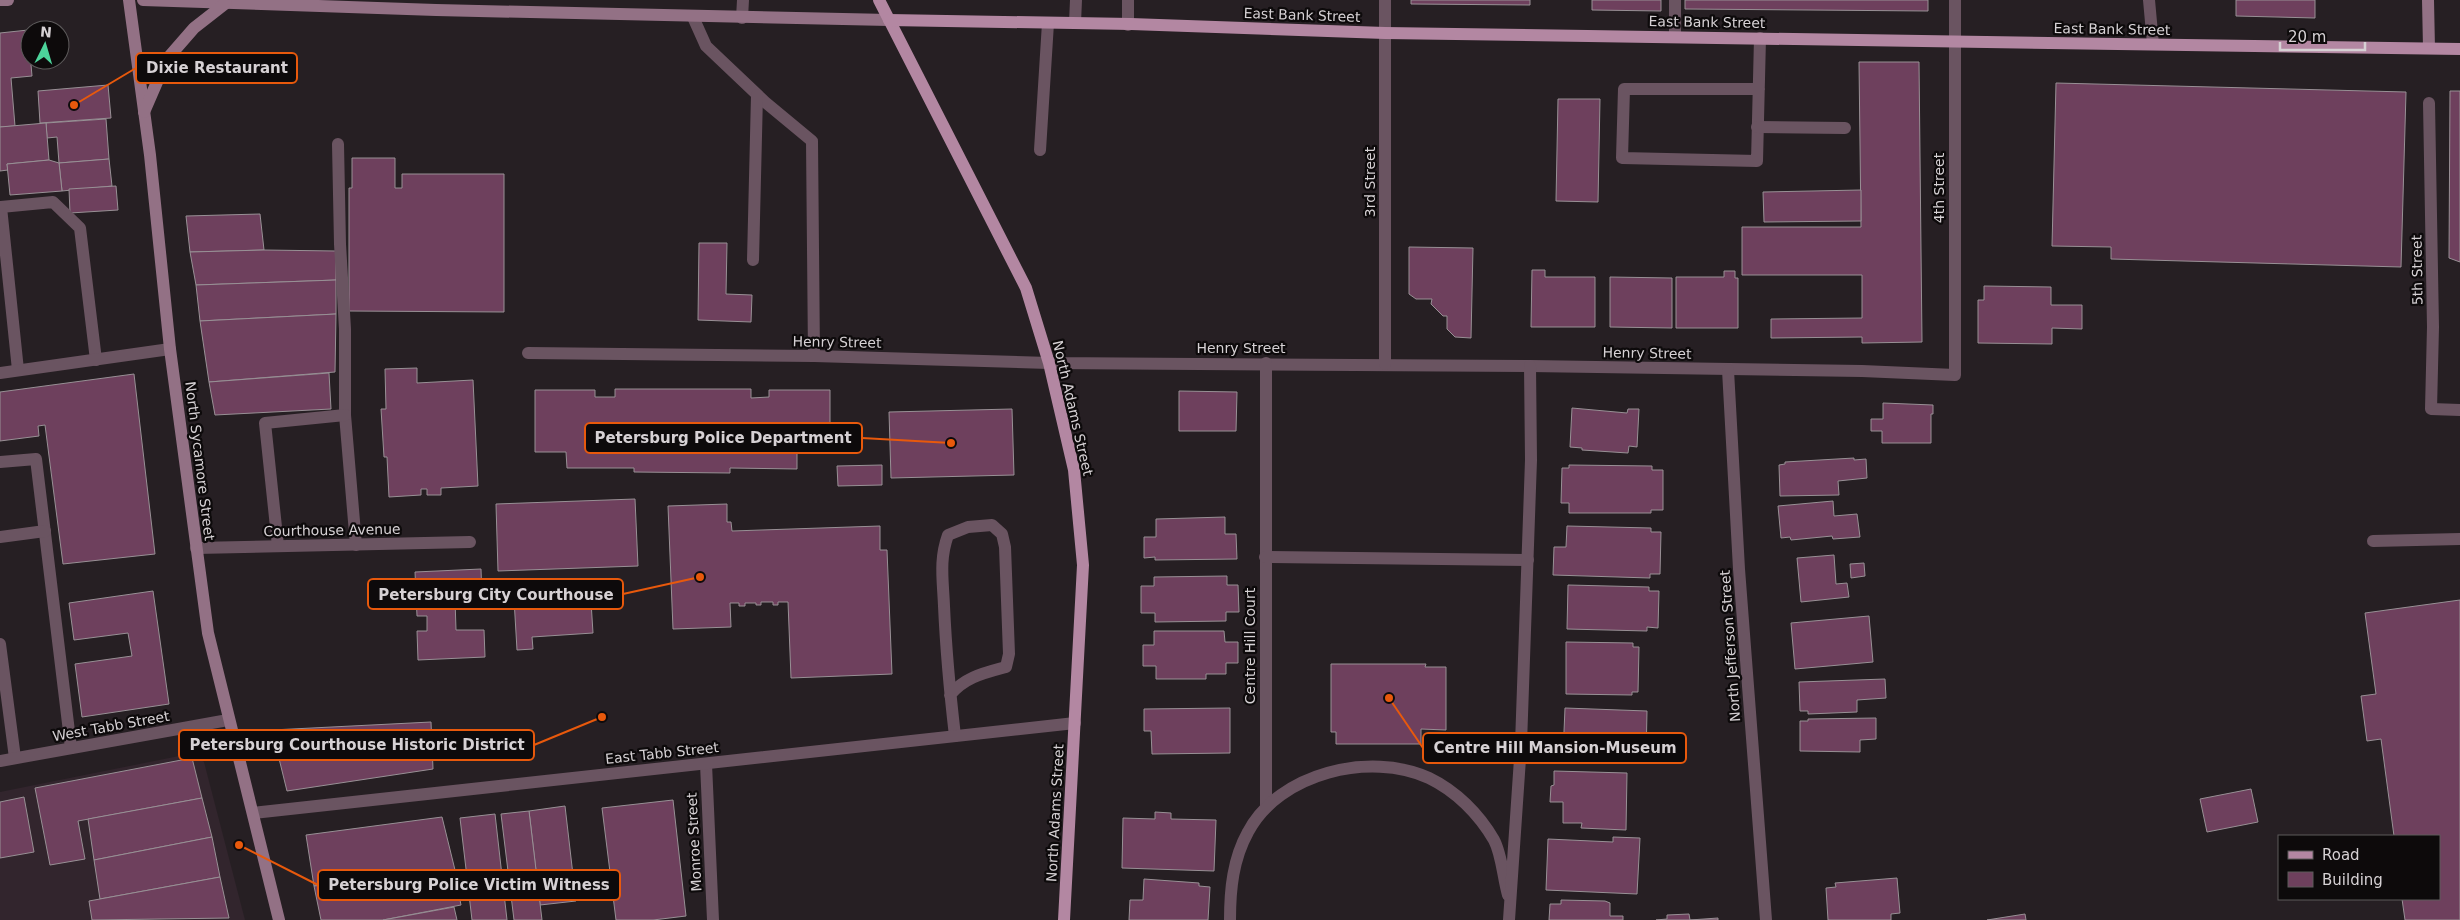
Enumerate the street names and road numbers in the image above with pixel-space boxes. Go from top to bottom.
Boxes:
street label: East Bank Street [1243,5,1361,25]
street label: East Bank Street [1648,13,1766,31]
street label: East Bank Street [2053,20,2171,38]
street label: 3rd Street [1362,146,1378,217]
street label: 4th Street [1931,152,1947,223]
street label: 5th Street [2408,234,2426,305]
street label: Henry Street [792,333,882,351]
street label: North Adams Street [1050,339,1096,478]
street label: Henry Street [1196,340,1286,356]
street label: Henry Street [1602,344,1692,362]
street label: North Sycamore Street [182,380,218,542]
street label: Courthouse Avenue [263,521,401,539]
street label: North Jefferson Street [1717,569,1743,722]
street label: Centre Hill Court [1242,587,1258,704]
street label: West Tabb Street [51,708,171,744]
street label: East Tabb Street [604,739,720,767]
street label: North Adams Street [1043,743,1067,882]
street label: Monroe Street [683,792,705,892]

